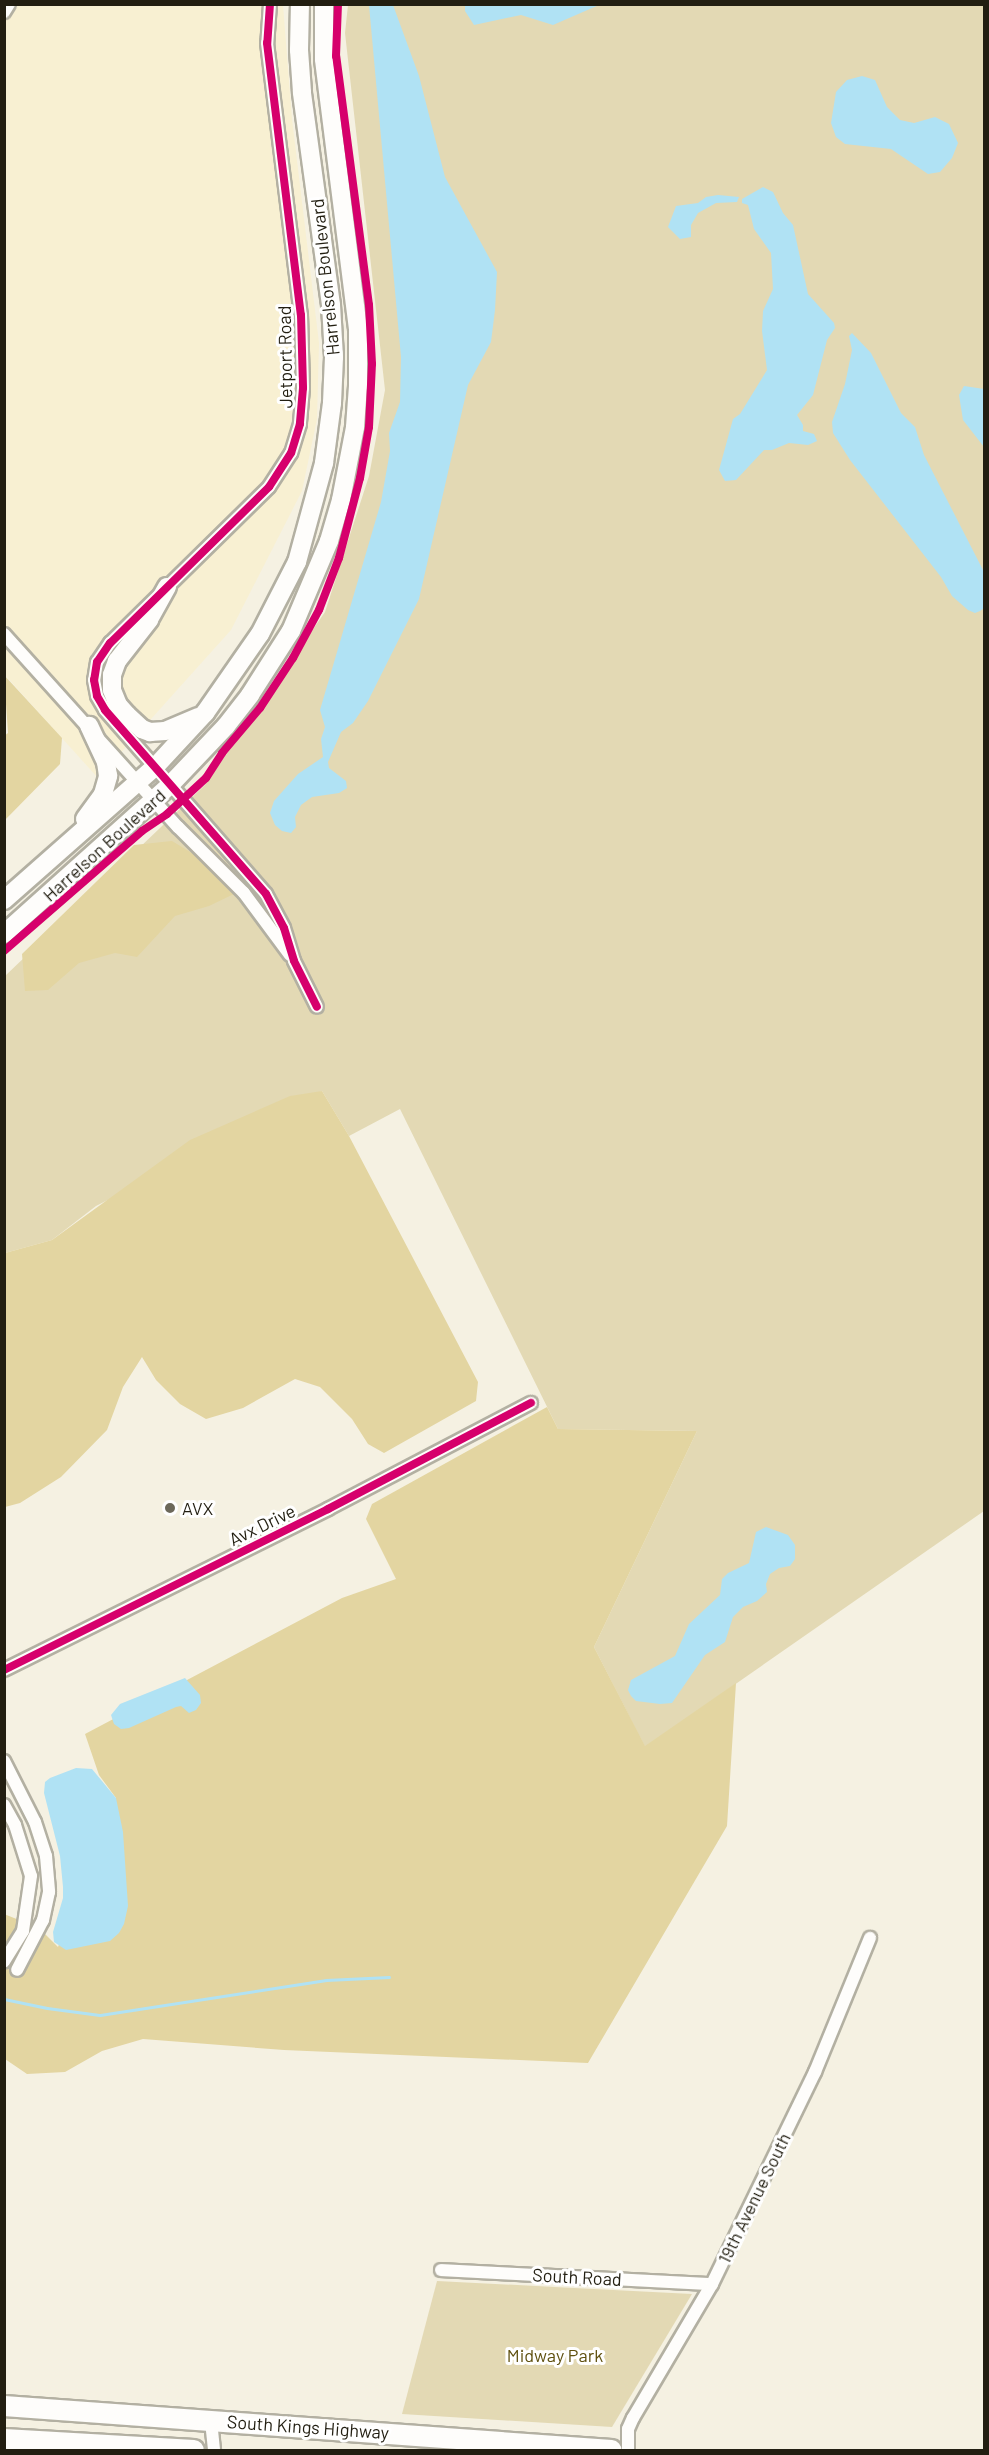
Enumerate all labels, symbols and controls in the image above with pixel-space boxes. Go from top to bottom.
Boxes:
street label: Harrelson Boulevard [306,198,344,356]
street label: Jetport Road [273,305,297,409]
street label: Harrelson Boulevard [38,784,170,906]
place label: AVX [182,1497,213,1519]
street label: Avx Drive [225,1500,299,1550]
marker: AVX [163,1501,177,1515]
street label: 19th Avenue South [713,2129,795,2267]
street label: South Road [532,2264,622,2290]
park label: Midway Park [507,2344,603,2366]
street label: South Kings Highway [226,2411,390,2443]

